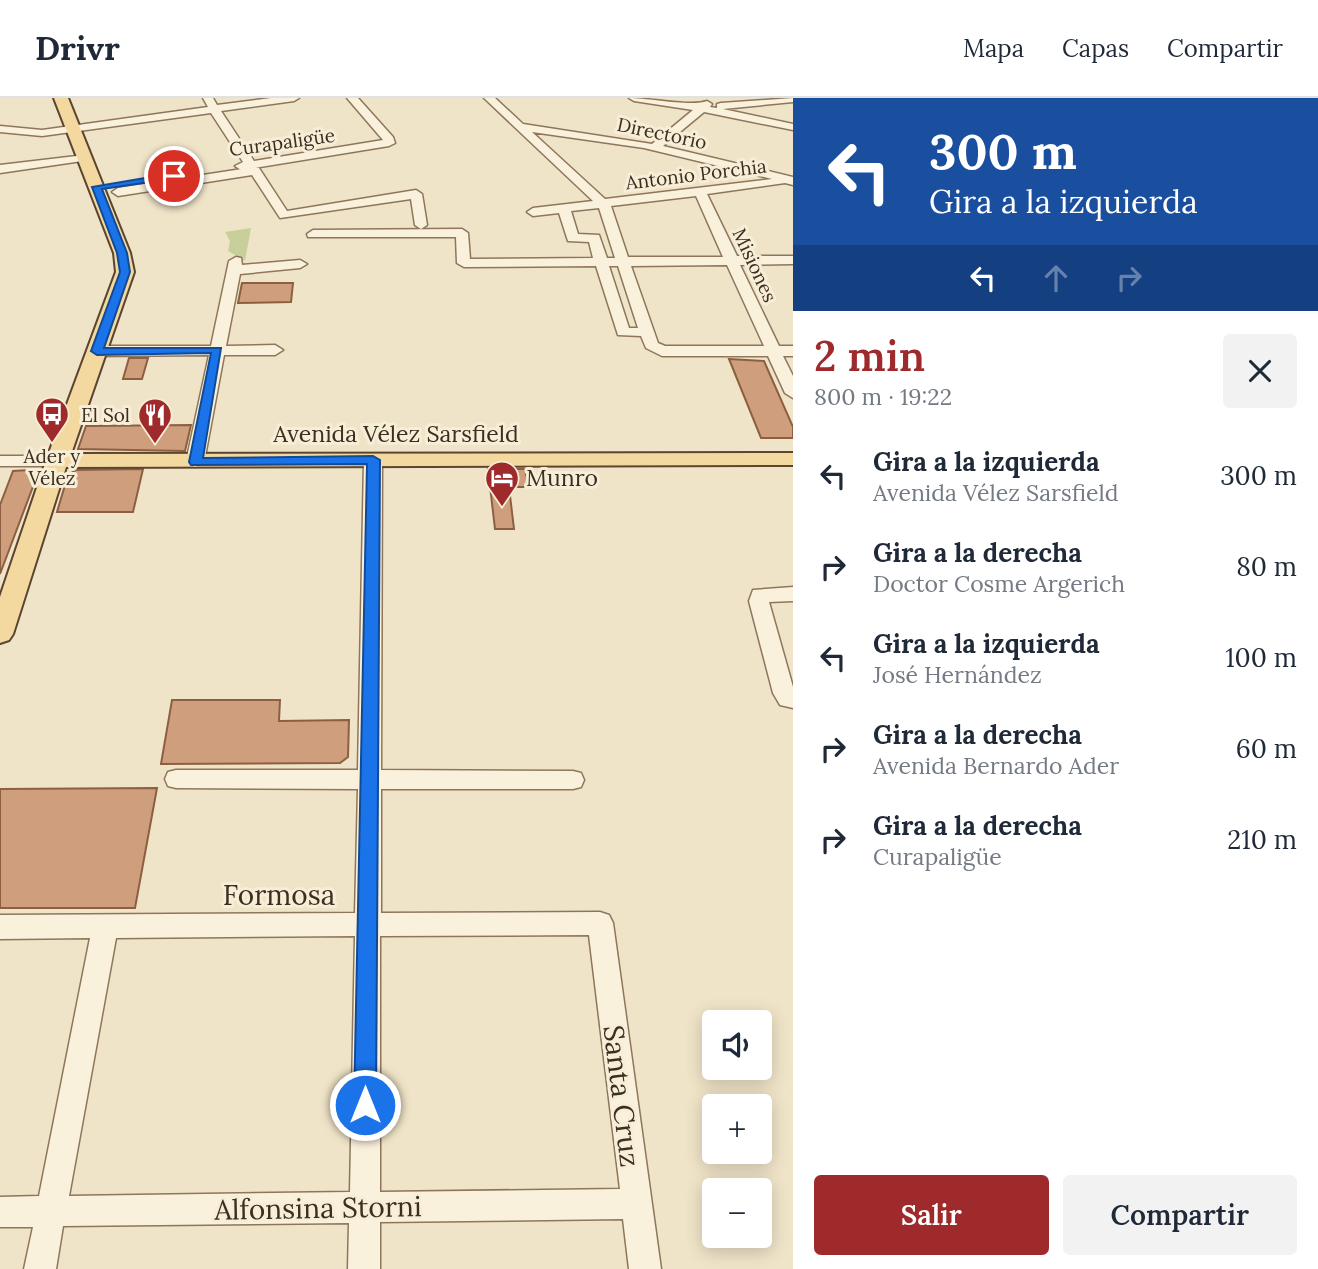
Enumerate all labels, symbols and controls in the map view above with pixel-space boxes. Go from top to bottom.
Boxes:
text: Drivr [35,27,120,69]
text: Mapa [963,33,1024,64]
text: Capas [1062,33,1129,64]
text: Compartir [1167,33,1283,64]
street label: Directorio [615,112,709,154]
text: 300 m [929,120,1077,182]
street label: Curapaligüe [228,123,336,161]
icon: left [814,126,905,217]
pin [144,146,204,206]
street label: Antonio Porchia [623,153,768,195]
icon: arrive [155,157,193,195]
text: Gira a la izquierda [929,181,1198,222]
street label: Misiones [728,224,783,306]
icon: left [964,259,1002,297]
icon: ahead [1037,259,1075,297]
icon: right [1110,259,1148,297]
text: 2 min [814,329,925,383]
button: close [1223,334,1297,408]
text: 800 m · 19:22 [814,382,952,411]
bus stop icon: Ader y Vélez [33,395,71,444]
restaurant icon: El Sol [136,396,174,445]
place label: El Sol [81,403,130,427]
street label: Avenida Vélez Sarsfield [272,419,519,448]
place label: Ader y Vélez [23,444,80,490]
text: Gira a la izquierda [873,445,1100,478]
icon: left [814,457,852,495]
hotel icon: Munro [483,459,521,508]
text: 300 m [1220,459,1297,492]
place label: Munro [526,463,598,492]
text: Avenida Vélez Sarsfield [873,478,1118,507]
text: Gira a la derecha [873,536,1082,569]
icon: right [814,548,852,586]
text: 80 m [1236,550,1297,583]
text: Doctor Cosme Argerich [873,569,1125,598]
text: Gira a la izquierda [873,627,1100,660]
icon: left [814,639,852,677]
text: 100 m [1225,641,1297,674]
text: José Hernández [873,660,1042,689]
text: Gira a la derecha [873,718,1082,751]
icon: right [814,730,852,768]
text: 60 m [1236,732,1297,765]
text: Avenida Bernardo Ader [873,751,1119,780]
text: Gira a la derecha [873,809,1082,842]
icon: right [814,821,852,859]
text: 210 m [1227,823,1297,856]
text: Curapaligüe [873,842,1002,871]
street label: Formosa [223,877,335,913]
map controls [702,1010,772,1248]
button: sound [702,1010,772,1080]
street label: Santa Cruz [595,1023,649,1169]
position arrow [328,1068,402,1142]
button: + [702,1094,772,1164]
button: Salir [814,1175,1049,1255]
button: Compartir [1063,1175,1297,1255]
button: − [702,1178,772,1248]
street label: Alfonsina Storni [213,1188,422,1228]

